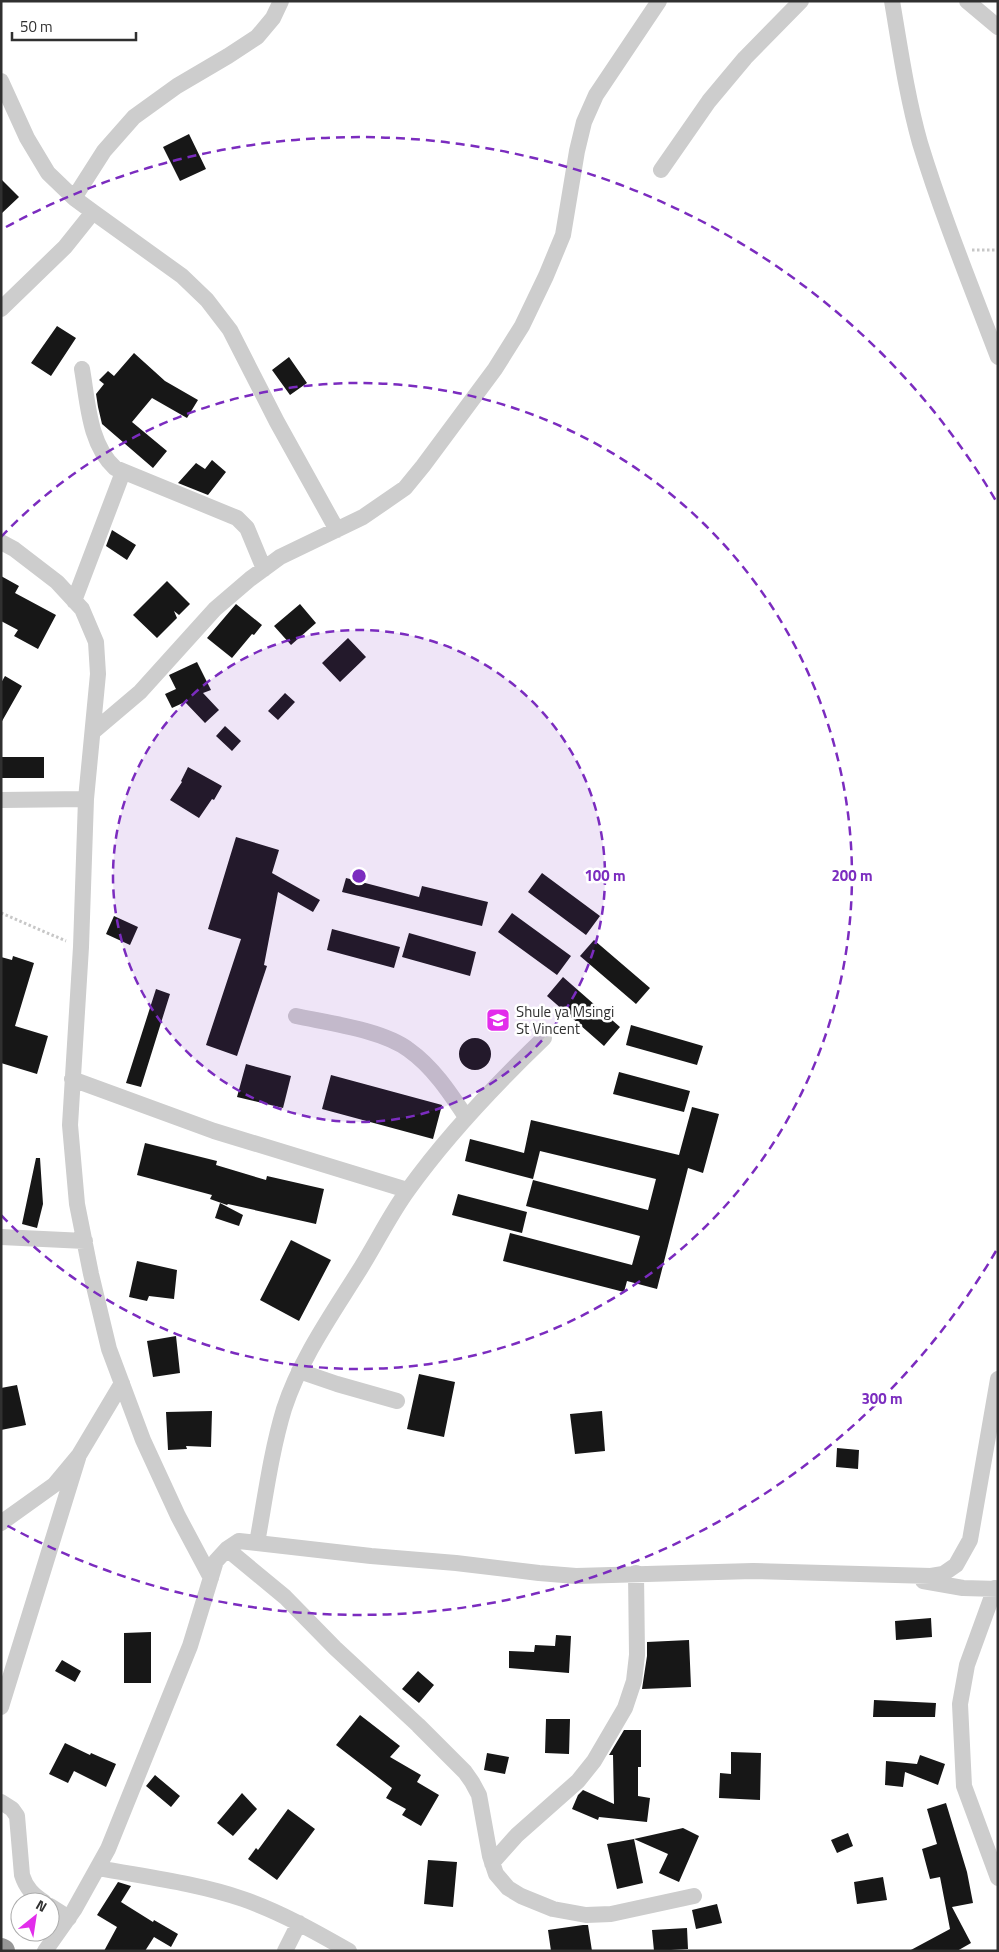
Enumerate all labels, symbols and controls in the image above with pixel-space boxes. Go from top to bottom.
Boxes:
scale bar [12,10,136,42]
text: 50 m [20,15,53,38]
text: 100 m [584,864,626,887]
text: 200 m [831,864,873,887]
centre of rings [350,867,368,885]
place label: Shule ya Msingi St Vincent [516,1000,614,1040]
school or university icon: Shule ya Msingi St Vincent [485,1007,511,1033]
text: 300 m [861,1387,903,1410]
north arrow [10,1892,60,1942]
text: N [32,1894,51,1917]

